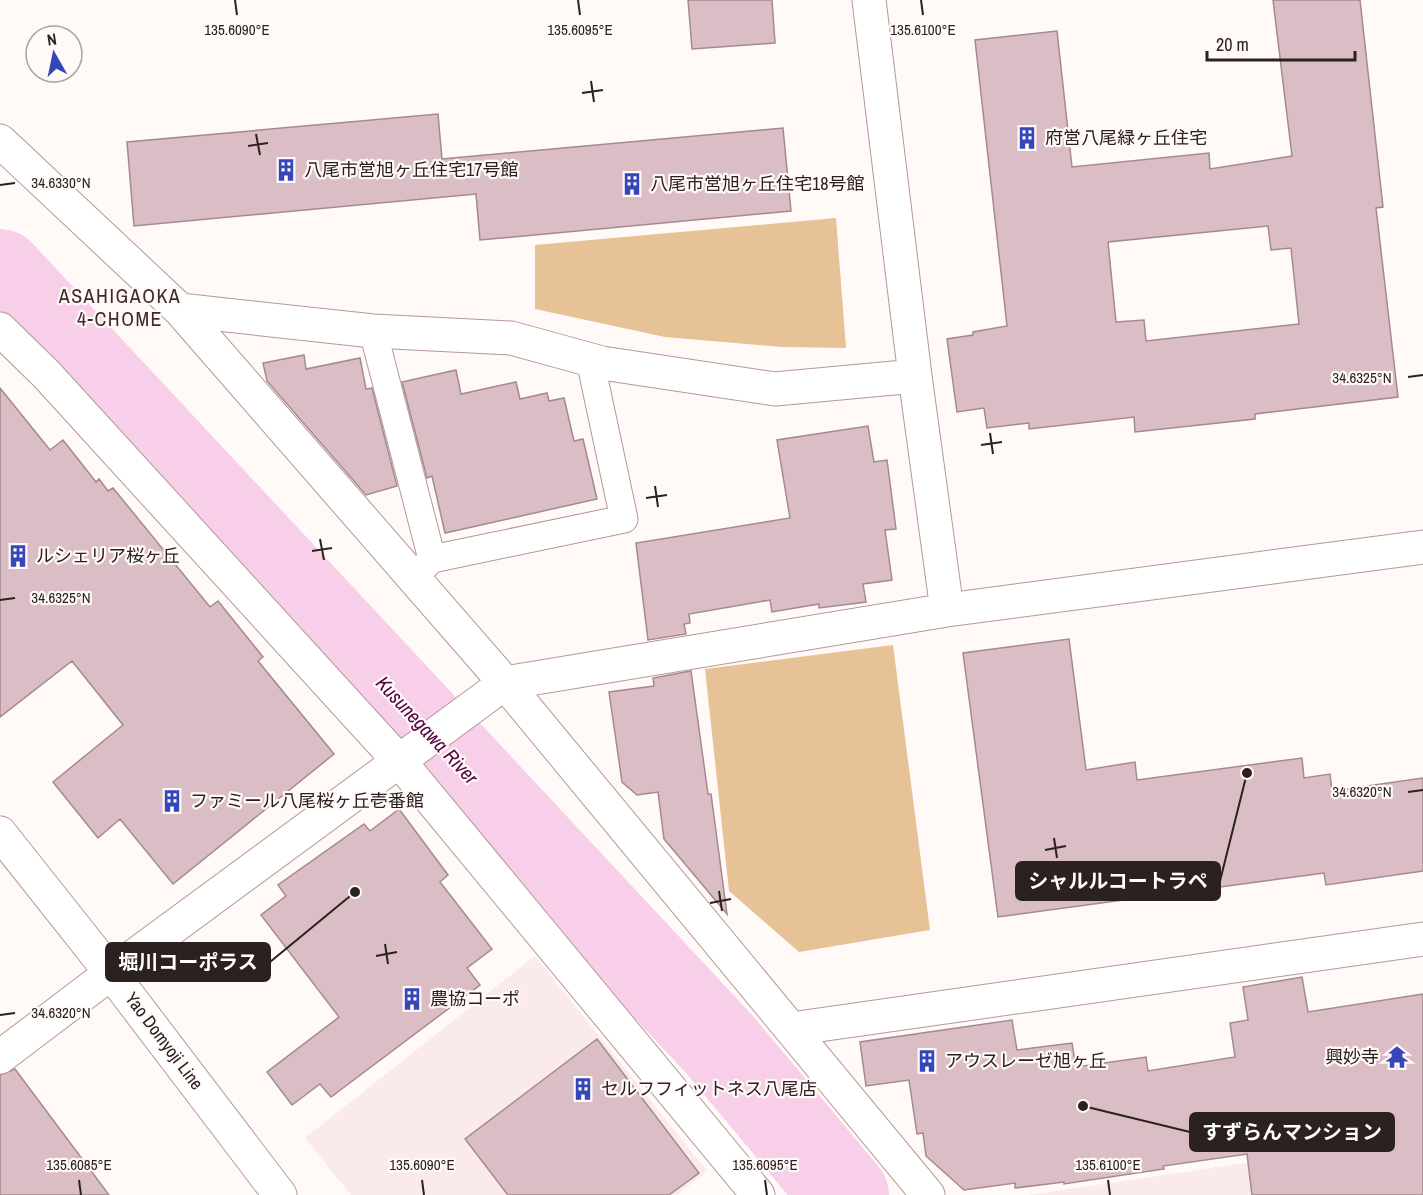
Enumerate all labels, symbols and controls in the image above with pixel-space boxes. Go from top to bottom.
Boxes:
text: 135.6090°E [204,19,270,40]
text: 135.6095°E [547,19,613,40]
text: 135.6100°E [890,19,956,40]
north arrow [24,24,84,84]
scale bar [1207,24,1356,62]
text: N [45,28,58,51]
text: 20 m [1216,32,1249,57]
building icon: 府営八尾緑ヶ丘住宅 [1014,125,1040,151]
place label: 府営八尾緑ヶ丘住宅 [1045,125,1207,150]
building icon: 八尾市営旭ヶ丘住宅17号館 [273,157,299,183]
place label: 八尾市営旭ヶ丘住宅17号館 [304,157,518,182]
building icon: 八尾市営旭ヶ丘住宅18号館 [619,171,645,197]
place label: 八尾市営旭ヶ丘住宅18号館 [650,171,864,196]
text: 34.6330°N [31,172,91,193]
district label: ASAHIGAOKA 4-CHOME [58,282,181,332]
text: 34.6325°N [1332,367,1392,388]
building icon: ルシェリア桜ヶ丘 [5,543,31,569]
place label: ルシェリア桜ヶ丘 [36,543,180,568]
text: 34.6325°N [31,587,91,608]
water label: Kusunegawa River [370,670,485,790]
text: 34.6320°N [1332,781,1392,802]
building icon: ファミール八尾桜ヶ丘壱番館 [159,788,185,814]
place label: ファミール八尾桜ヶ丘壱番館 [190,788,424,813]
callout: シャルルコートラペ [1016,862,1220,900]
text: シャルルコートラペ [1028,867,1208,894]
callout: 堀川コーポラス [106,943,270,981]
text: 堀川コーポラス [118,948,258,975]
building icon: 農協コーポ [399,986,425,1012]
place label: 農協コーポ [430,986,520,1011]
street label: Yao Domyoji Line [119,987,209,1095]
text: 34.6320°N [31,1002,91,1023]
place label: 興妙寺 [1325,1044,1379,1069]
temple icon: 興妙寺 [1384,1044,1410,1070]
building icon: アウスレーゼ旭ヶ丘 [914,1048,940,1074]
place label: アウスレーゼ旭ヶ丘 [945,1048,1107,1073]
building icon: セルフフィットネス八尾店 [570,1076,596,1102]
place label: セルフフィットネス八尾店 [601,1076,817,1101]
callout: すずらんマンション [1190,1113,1394,1151]
text: すずらんマンション [1202,1118,1382,1145]
text: 135.6085°E [46,1154,112,1175]
text: 135.6090°E [389,1154,455,1175]
text: 135.6095°E [732,1154,798,1175]
text: 135.6100°E [1075,1154,1141,1175]

